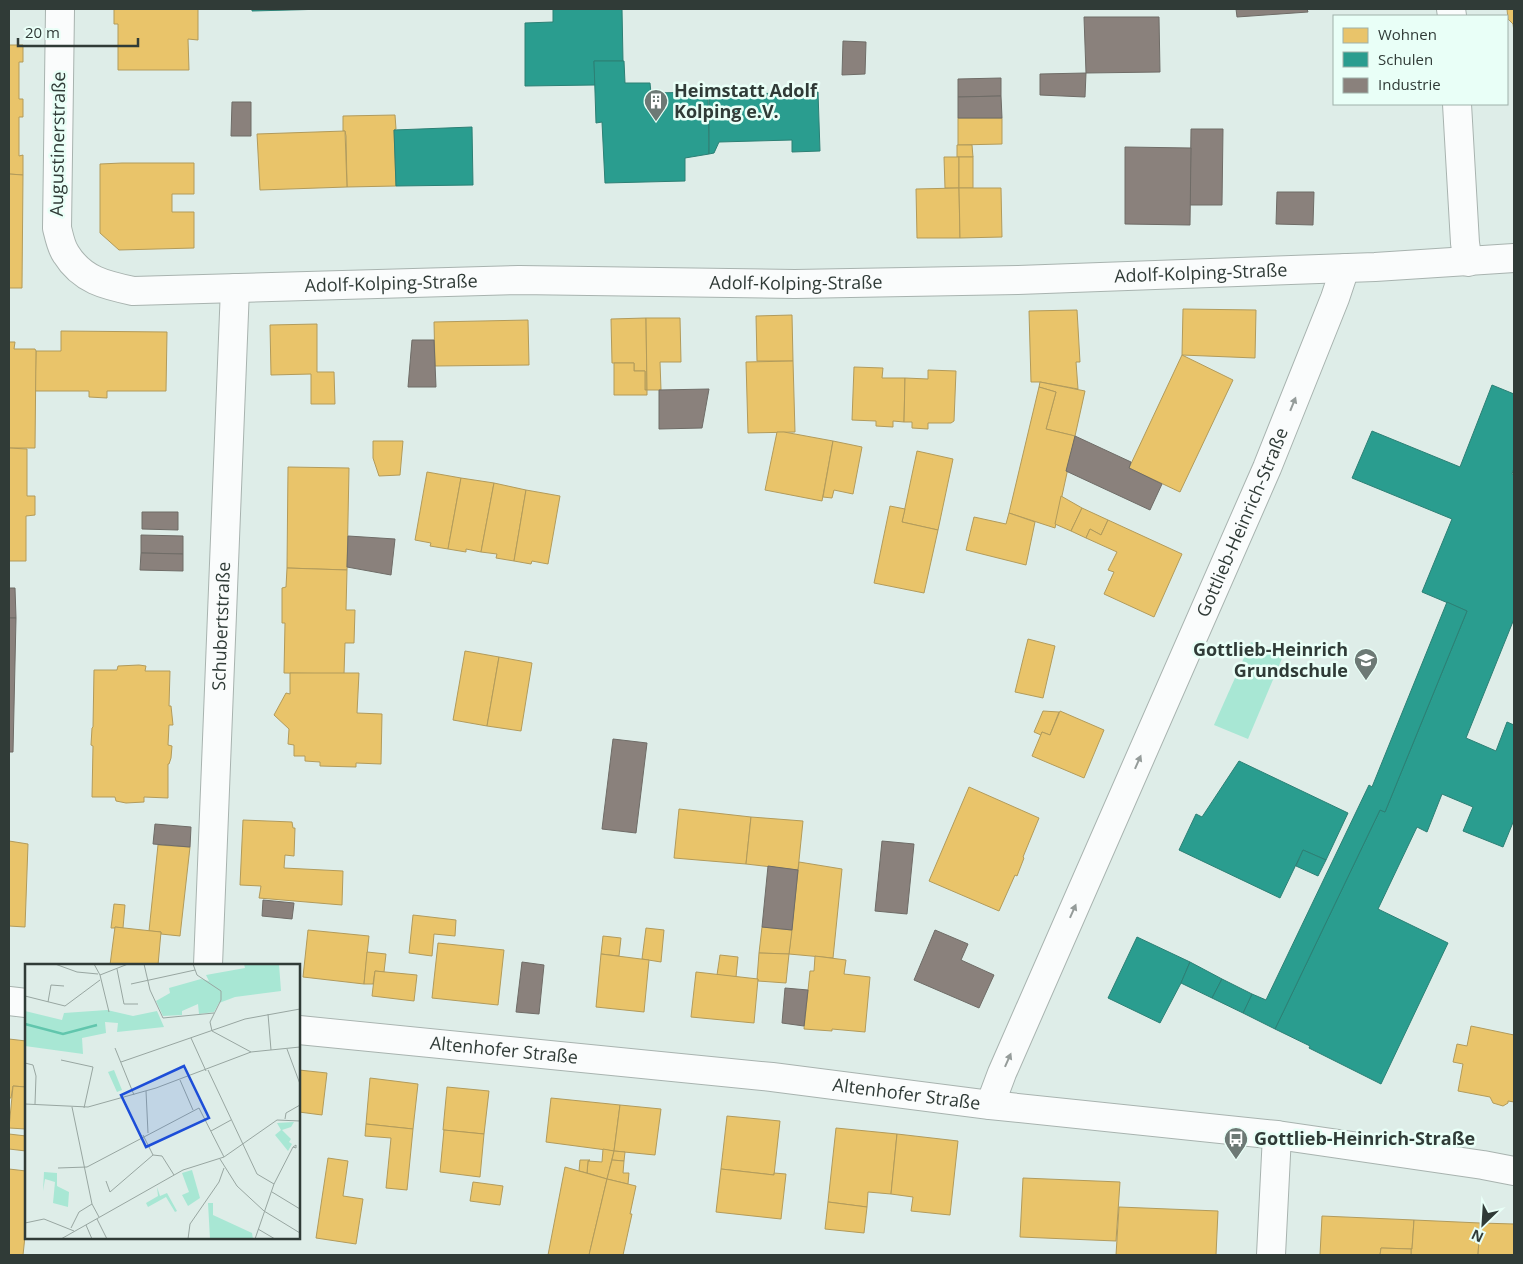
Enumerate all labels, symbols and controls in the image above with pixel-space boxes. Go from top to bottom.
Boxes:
scale bar [18,15,138,47]
legend [1333,15,1508,105]
text: 20 m [25,22,60,42]
text: Wohnen [1378,24,1437,44]
text: Schulen [1378,49,1433,69]
street label: Augustinerstraße [44,71,70,217]
text: Industrie [1378,74,1441,94]
place label: Heimstatt Adolf Kolping e.V. [674,78,818,123]
building icon: Heimstatt Adolf Kolping e.V. [643,88,669,122]
street label: Adolf-Kolping-Straße [1114,257,1288,287]
street label: Adolf-Kolping-Straße [304,268,478,297]
street label: Adolf-Kolping-Straße [709,269,883,295]
one-way arrow [1289,397,1297,411]
street label: Gottlieb-Heinrich-Straße [1190,424,1293,621]
street label: Schubertstraße [206,561,235,691]
place label: Gottlieb-Heinrich Grundschule [1193,637,1348,682]
school or university icon: Gottlieb-Heinrich Grundschule [1353,647,1379,681]
one-way arrow [1135,755,1143,769]
one-way arrow [1070,904,1078,918]
inset map [25,964,300,1239]
street label: Altenhofer Straße [429,1030,579,1069]
one-way arrow [1005,1053,1013,1067]
street label: Altenhofer Straße [831,1072,982,1115]
bus stop icon: Gottlieb-Heinrich-Straße [1223,1126,1249,1160]
place label: Gottlieb-Heinrich-Straße [1254,1126,1475,1150]
north arrow [1458,1199,1508,1249]
text: N [1468,1225,1486,1247]

